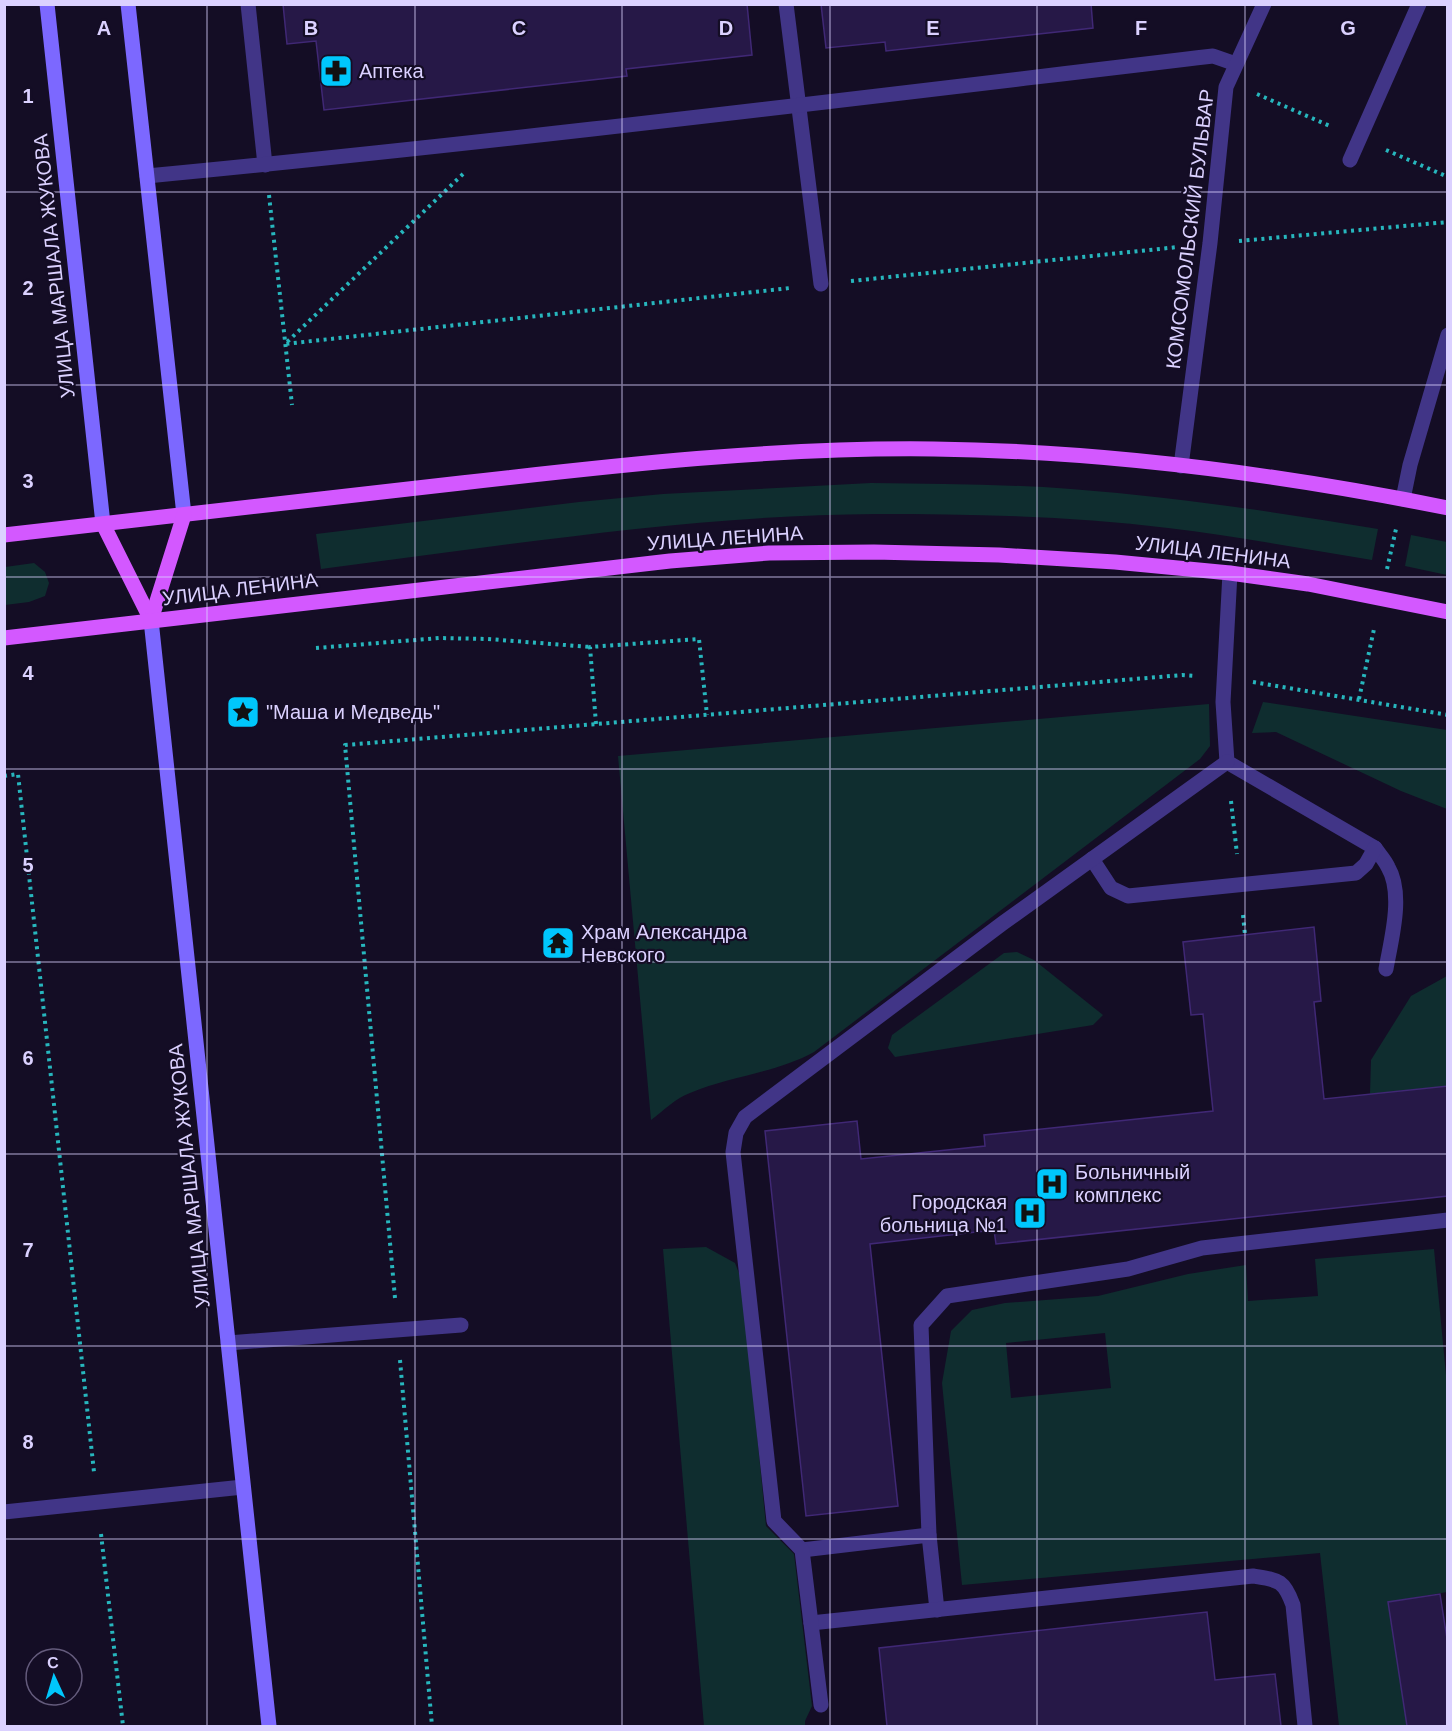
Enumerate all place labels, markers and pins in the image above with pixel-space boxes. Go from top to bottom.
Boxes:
pharmacy icon: Аптека [318,53,354,89]
place label: Аптека [359,60,424,82]
place icon: "Маша и Медведь" [225,694,261,730]
place label: "Маша и Медведь" [266,701,440,723]
place label: Храм Александра Невского [581,921,748,966]
temple icon: Храм Александра Невского [540,925,576,961]
place label: Больничный комплекс [1075,1161,1190,1206]
hospital icon: Больничный комплекс [1034,1166,1070,1202]
place label: Городская больница №1 [880,1191,1007,1236]
hospital icon: Городская больница №1 [1012,1195,1048,1231]

